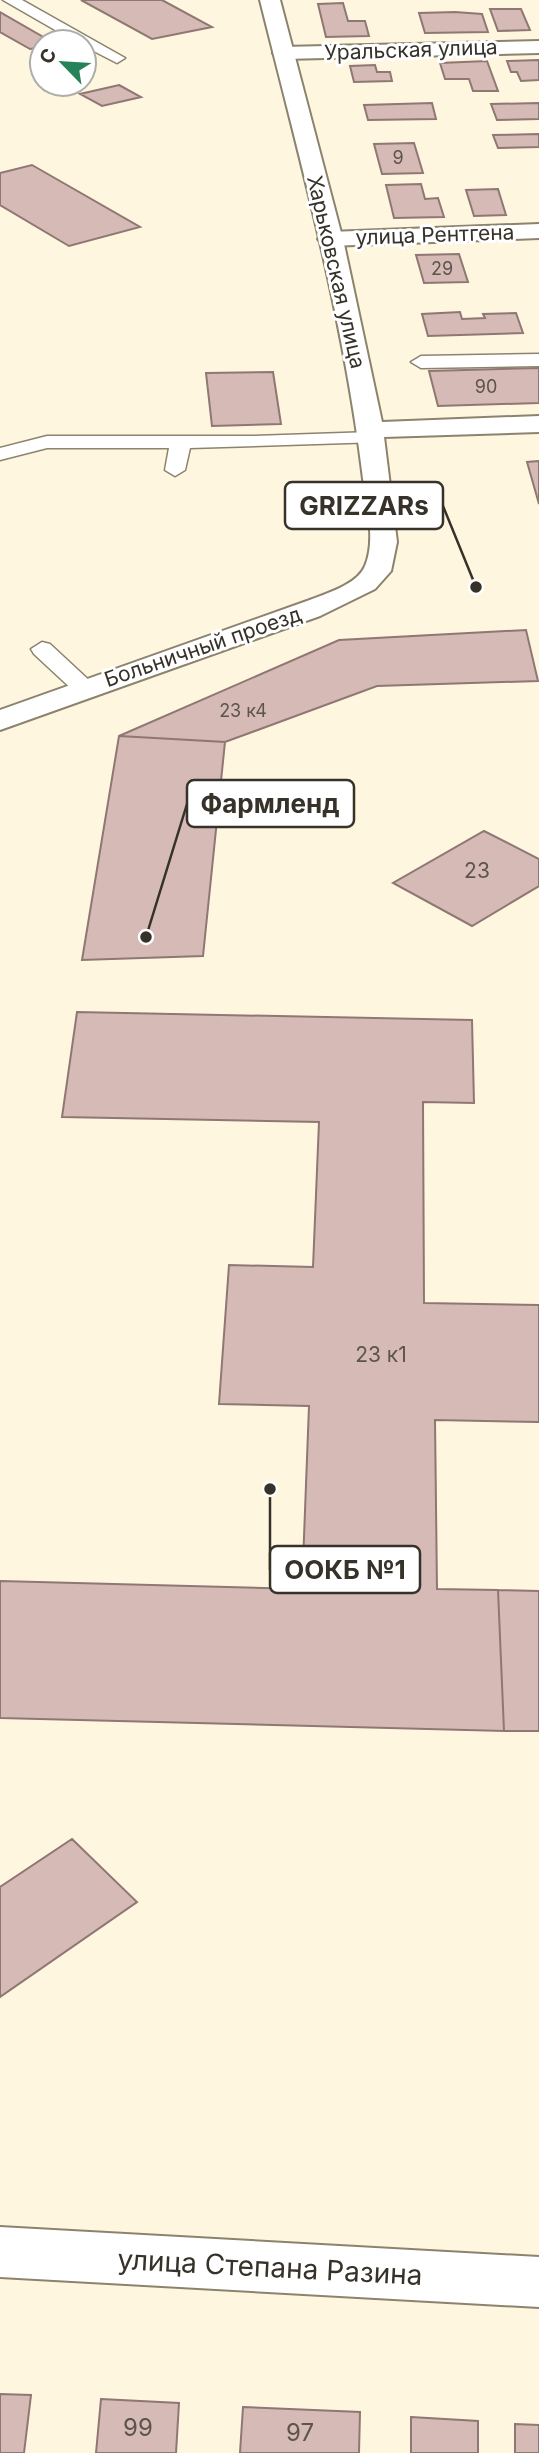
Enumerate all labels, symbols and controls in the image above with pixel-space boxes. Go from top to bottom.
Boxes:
north arrow [28,28,98,98]
street label: Уральская улица [324,34,498,65]
text: С [35,45,61,67]
house number: 9 [392,147,404,168]
street label: Харьковская улица [302,173,371,371]
street label: улица Рентгена [355,219,515,250]
house number: 29 [431,258,453,279]
house number: 90 [475,376,497,397]
callout: GRIZZARs [285,482,443,529]
text: GRIZZARs [299,490,429,521]
street label: Больничный проезд [101,601,305,692]
house number: 23 к4 [219,700,267,721]
callout: Фармленд [187,780,354,827]
text: Фармленд [200,788,340,819]
house number: 23 [464,858,490,883]
house number: 23 к1 [355,1342,407,1367]
callout: ООКБ №1 [270,1546,420,1593]
text: ООКБ №1 [284,1554,406,1585]
street label: улица Степана Разина [117,2242,423,2292]
house number: 99 [123,2413,153,2442]
house number: 97 [286,2418,314,2447]

